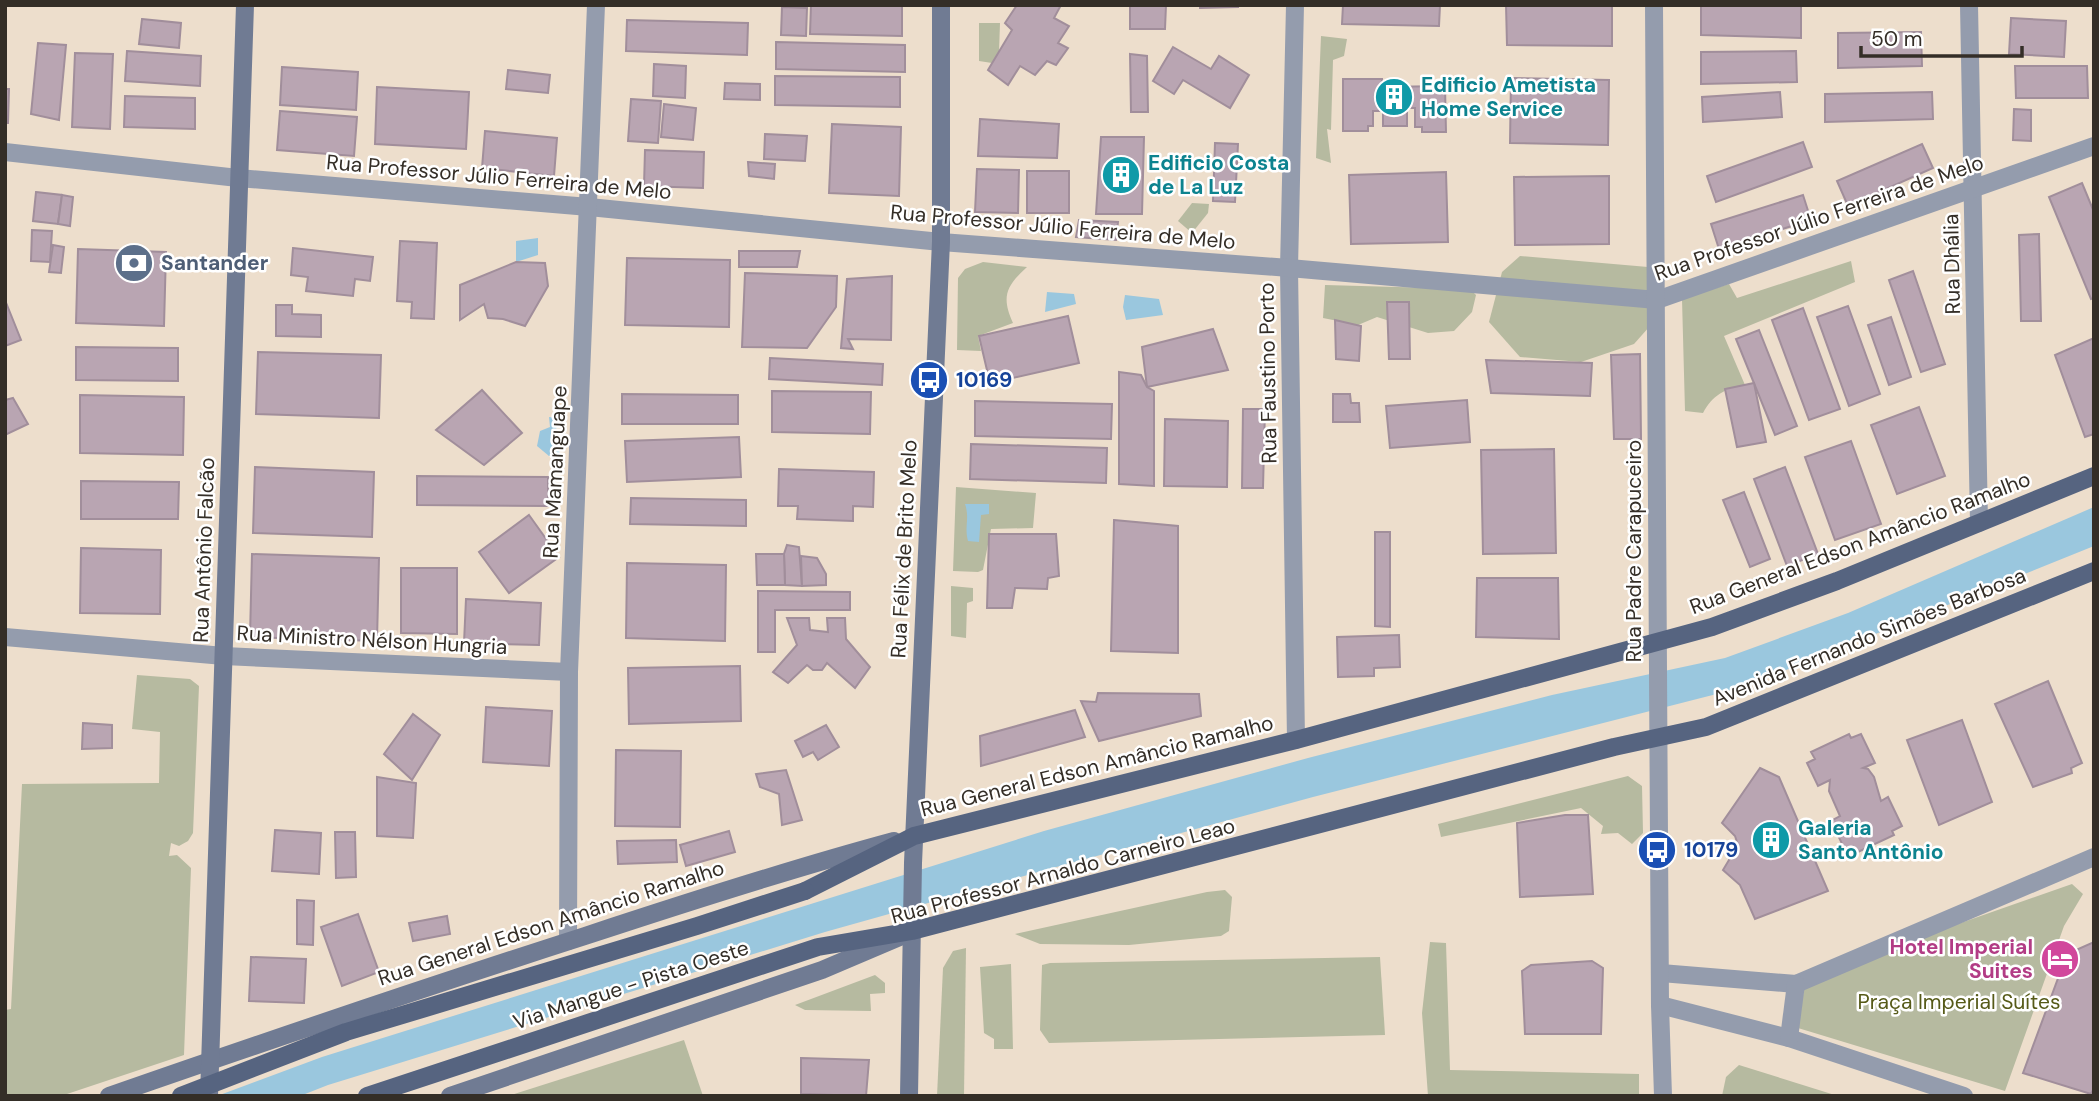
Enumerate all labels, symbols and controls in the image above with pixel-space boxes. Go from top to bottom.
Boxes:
scale bar [1861,14,2022,58]
text: 50 m [1871,25,1922,53]
place label: Edificio Ametista Home Service [1421,71,1596,123]
building icon: Edificio Ametista Home Service [1373,76,1415,118]
street label: Rua Professor Júlio Ferreira de Melo [325,148,673,206]
street label: Rua Professor Júlio Ferreira de Melo [1651,148,1987,288]
place label: Edificio Costa de La Luz [1148,149,1289,201]
building icon: Edificio Costa de La Luz [1100,154,1142,196]
street label: Rua Professor Júlio Ferreira de Melo [889,198,1237,256]
street label: Rua Dhália [1937,213,1967,315]
bank icon: Santander [113,242,155,284]
place label: Santander [161,249,269,277]
street label: Rua Faustino Porto [1252,282,1284,464]
bus stop icon: 10169 [908,359,950,401]
place label: 10169 [956,366,1012,394]
street label: Rua Mamanguape [536,385,574,559]
street label: Rua Félix de Brito Melo [884,439,924,659]
street label: Rua Padre Carapuceiro [1620,440,1648,662]
street label: Rua Antônio Falcão [187,457,221,643]
street label: Rua General Edson Amâncio Ramalho [1686,465,2034,621]
street label: Avenida Fernando Simões Barbosa [1708,561,2030,713]
street label: Rua Ministro Nélson Hungria [236,619,508,661]
street label: Rua General Edson Amâncio Ramalho [918,709,1276,823]
street label: Rua Professor Arnaldo Carneiro Leao [888,812,1238,930]
place label: Galeria Santo Antônio [1798,814,1944,866]
building icon: Galeria Santo Antônio [1750,819,1792,861]
bus stop icon: 10179 [1636,829,1678,871]
place label: 10179 [1684,836,1738,864]
street label: Rua General Edson Amâncio Ramalho [374,854,728,992]
place label: Hotel Imperial Suites [1889,933,2033,985]
street label: Via Mangue - Pista Oeste [510,934,752,1036]
hotel icon: Hotel Imperial Suites [2039,938,2081,980]
park label: Praça Imperial Suítes [1858,988,2060,1016]

